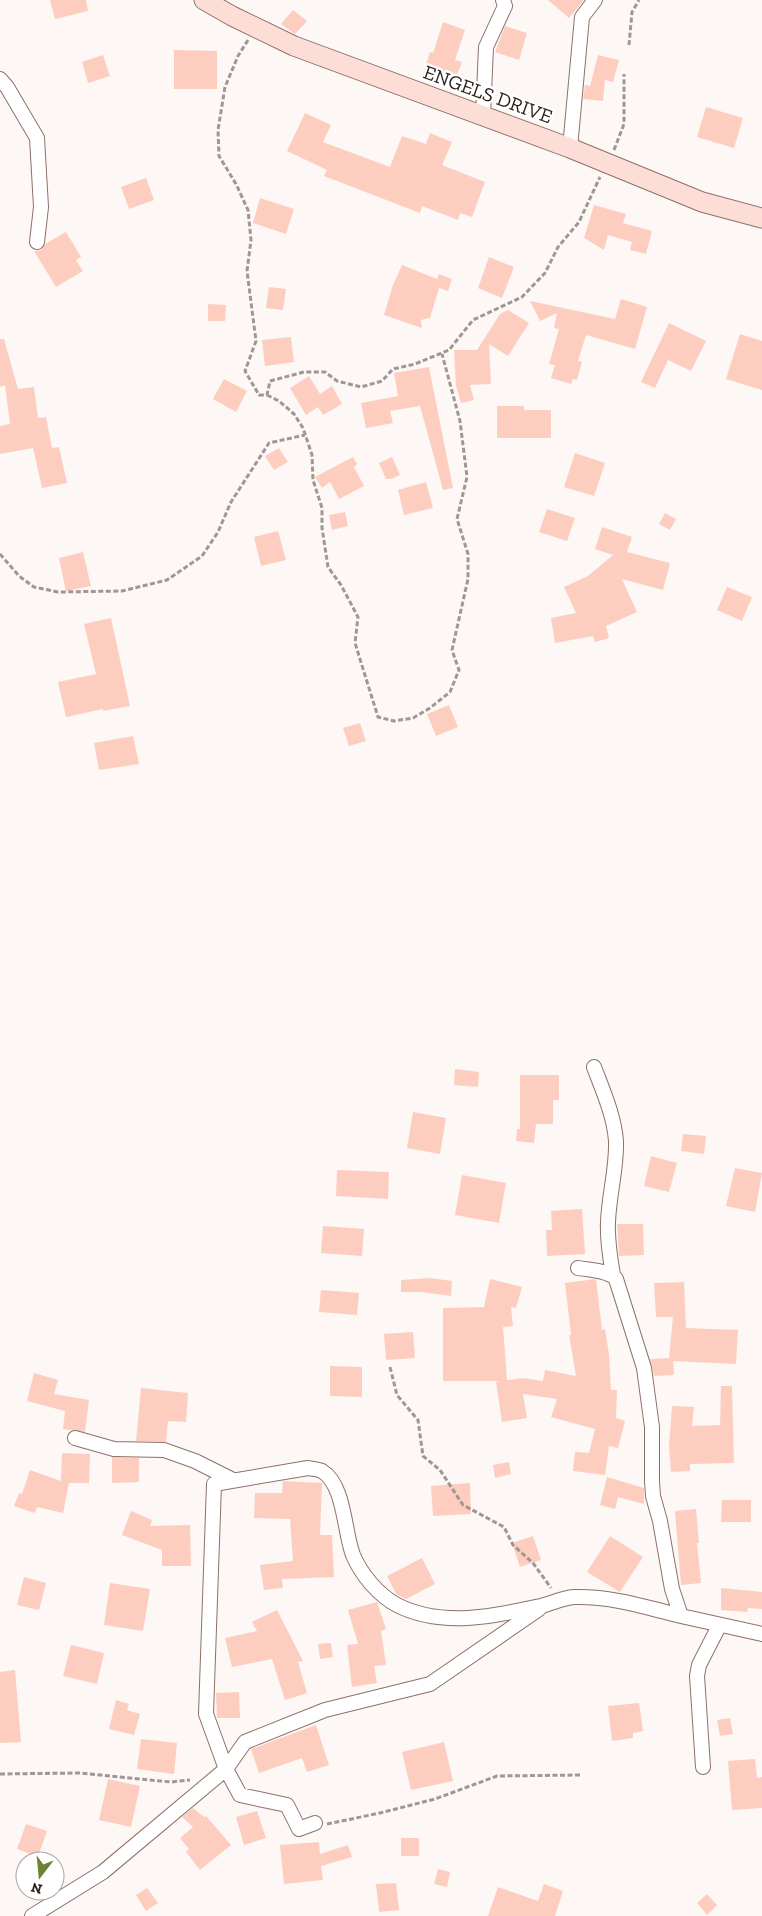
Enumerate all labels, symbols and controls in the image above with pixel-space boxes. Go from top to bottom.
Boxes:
street label: ENGELS DRIVE [420,60,556,128]
north arrow [15,1851,65,1901]
text: N [29,1878,44,1898]

